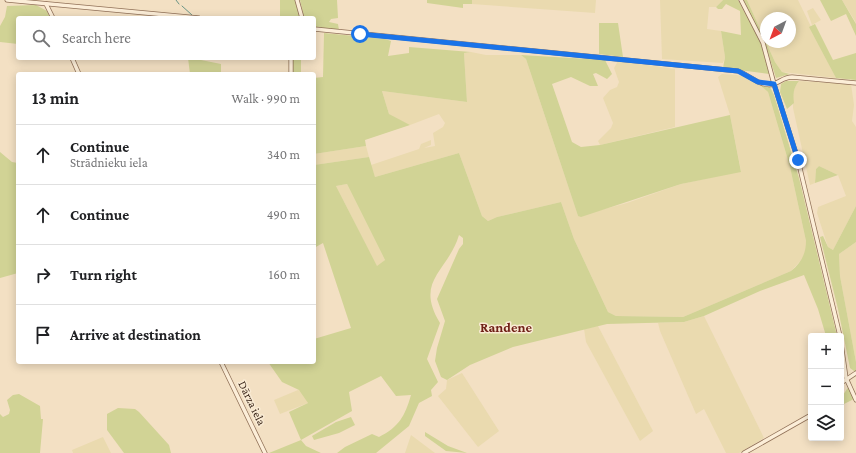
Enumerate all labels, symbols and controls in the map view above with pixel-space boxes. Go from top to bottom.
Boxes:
north arrow [760,12,796,48]
search box [16,16,316,60]
route start [351,25,369,43]
icon: search [30,27,52,49]
text: Search here [62,30,131,46]
text: 13 min [32,89,79,108]
text: Walk · 990 m [232,91,300,106]
text: Continue [70,139,129,155]
icon: ahead [32,144,54,166]
text: 340 m [267,147,300,162]
route end [789,151,807,169]
text: Strādnieku iela [70,155,148,170]
icon: ahead [32,204,54,226]
text: Continue [70,207,129,223]
text: 490 m [267,207,300,222]
icon: right [32,264,54,286]
text: Turn right [70,267,137,283]
text: 160 m [269,267,300,282]
district label: Randene [480,319,532,335]
icon: arrive [32,324,54,346]
text: Arrive at destination [70,327,201,343]
map controls [808,333,844,441]
button: + [808,333,844,369]
button: − [808,369,844,405]
street label: Dārza iela [235,378,269,428]
button: layers [808,405,844,441]

